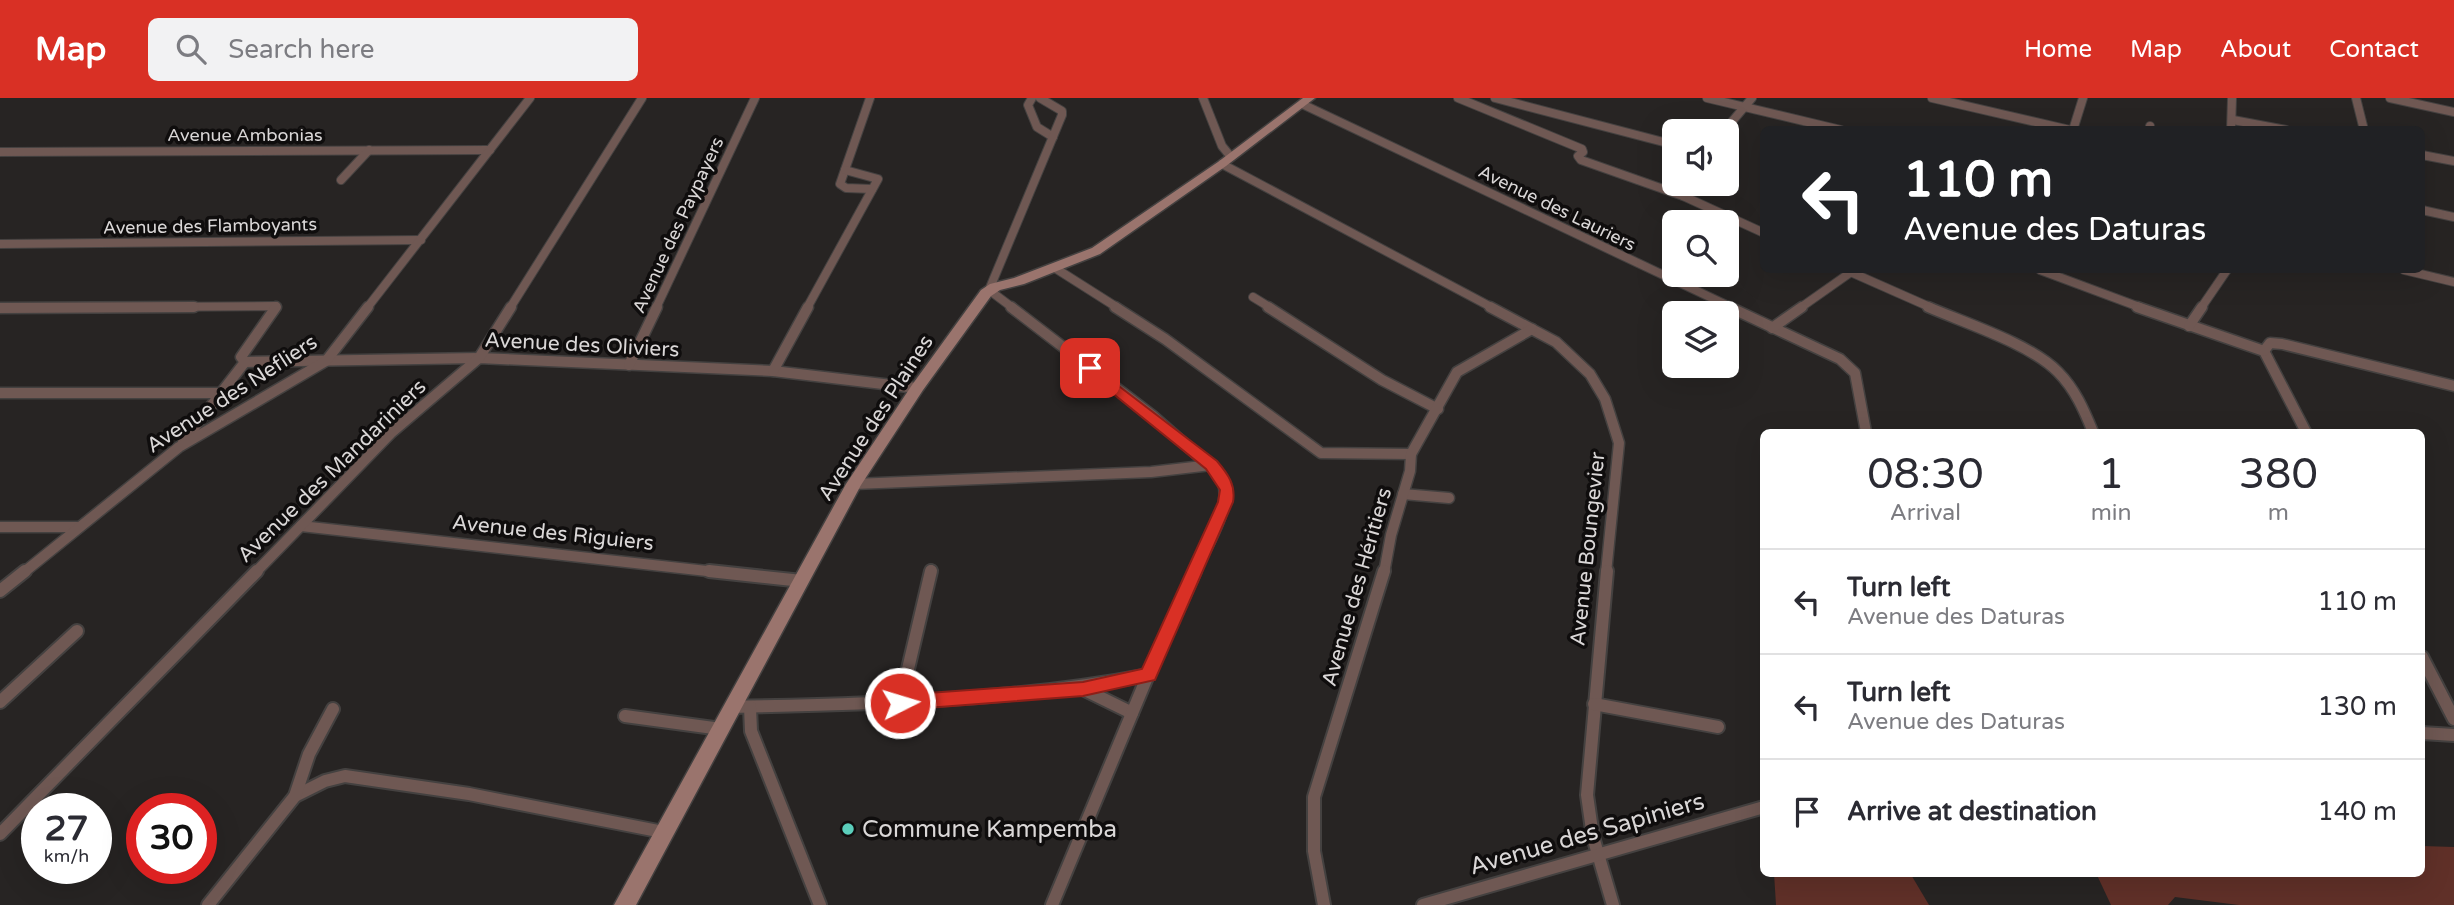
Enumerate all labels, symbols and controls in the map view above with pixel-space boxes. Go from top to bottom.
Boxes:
search box [148,18,638,81]
text: Map [35,30,106,69]
icon: search [172,30,210,68]
text: Search here [228,34,374,65]
text: Home [2024,35,2092,64]
text: Map [2130,35,2182,64]
text: About [2220,35,2291,64]
text: Contact [2329,35,2419,64]
map controls [1662,119,1739,378]
button: sound [1662,119,1739,196]
street label: Avenue Ambonias [167,124,323,146]
street label: Avenue des Paypayers [628,133,728,317]
text: 110 m [1903,151,2053,210]
icon: left [1788,154,1879,245]
street label: Avenue des Lauriers [1475,160,1639,256]
button: search [1662,210,1739,287]
text: Avenue des Daturas [1903,211,2206,249]
street label: Avenue des Flamboyants [103,213,317,239]
button: layers [1662,301,1739,378]
street label: Avenue des Oliviers [484,327,680,363]
street label: Avenue des Nefliers [142,329,322,459]
street label: Avenue des Plaines [813,331,939,505]
pin [1060,338,1120,398]
icon: arrive [1071,349,1109,387]
street label: Avenue des Mandariniers [232,374,432,568]
text: 08:30 [1867,449,1984,500]
text: 1 [2098,449,2124,500]
text: 380 [2239,449,2318,500]
street label: Avenue Boungevier [1565,451,1611,647]
street label: Avenue des Héritiers [1317,485,1397,689]
text: Arrival [1890,499,1961,527]
text: min [2091,499,2132,527]
text: m [2268,499,2289,527]
street label: Avenue des Riguiers [451,510,655,556]
text: Turn left [1847,572,1950,603]
icon: left [1788,583,1826,621]
text: 110 m [2317,586,2397,617]
text: Avenue des Daturas [1847,603,2065,631]
position arrow [863,666,937,740]
text: Turn left [1847,677,1950,708]
icon: left [1788,688,1826,726]
text: 130 m [2317,691,2397,722]
text: Avenue des Daturas [1847,708,2065,736]
street label: Avenue des Sapiniers [1466,787,1708,881]
speed limit sign: 30 [126,793,217,884]
icon: arrive [1788,793,1826,831]
text: Arrive at destination [1847,796,2097,827]
text: 140 m [2317,796,2397,827]
text: 27 [45,808,88,850]
place label: Commune Kampemba [862,815,1117,844]
marker: Commune Kampemba [840,821,856,837]
text: km/h [44,845,89,867]

